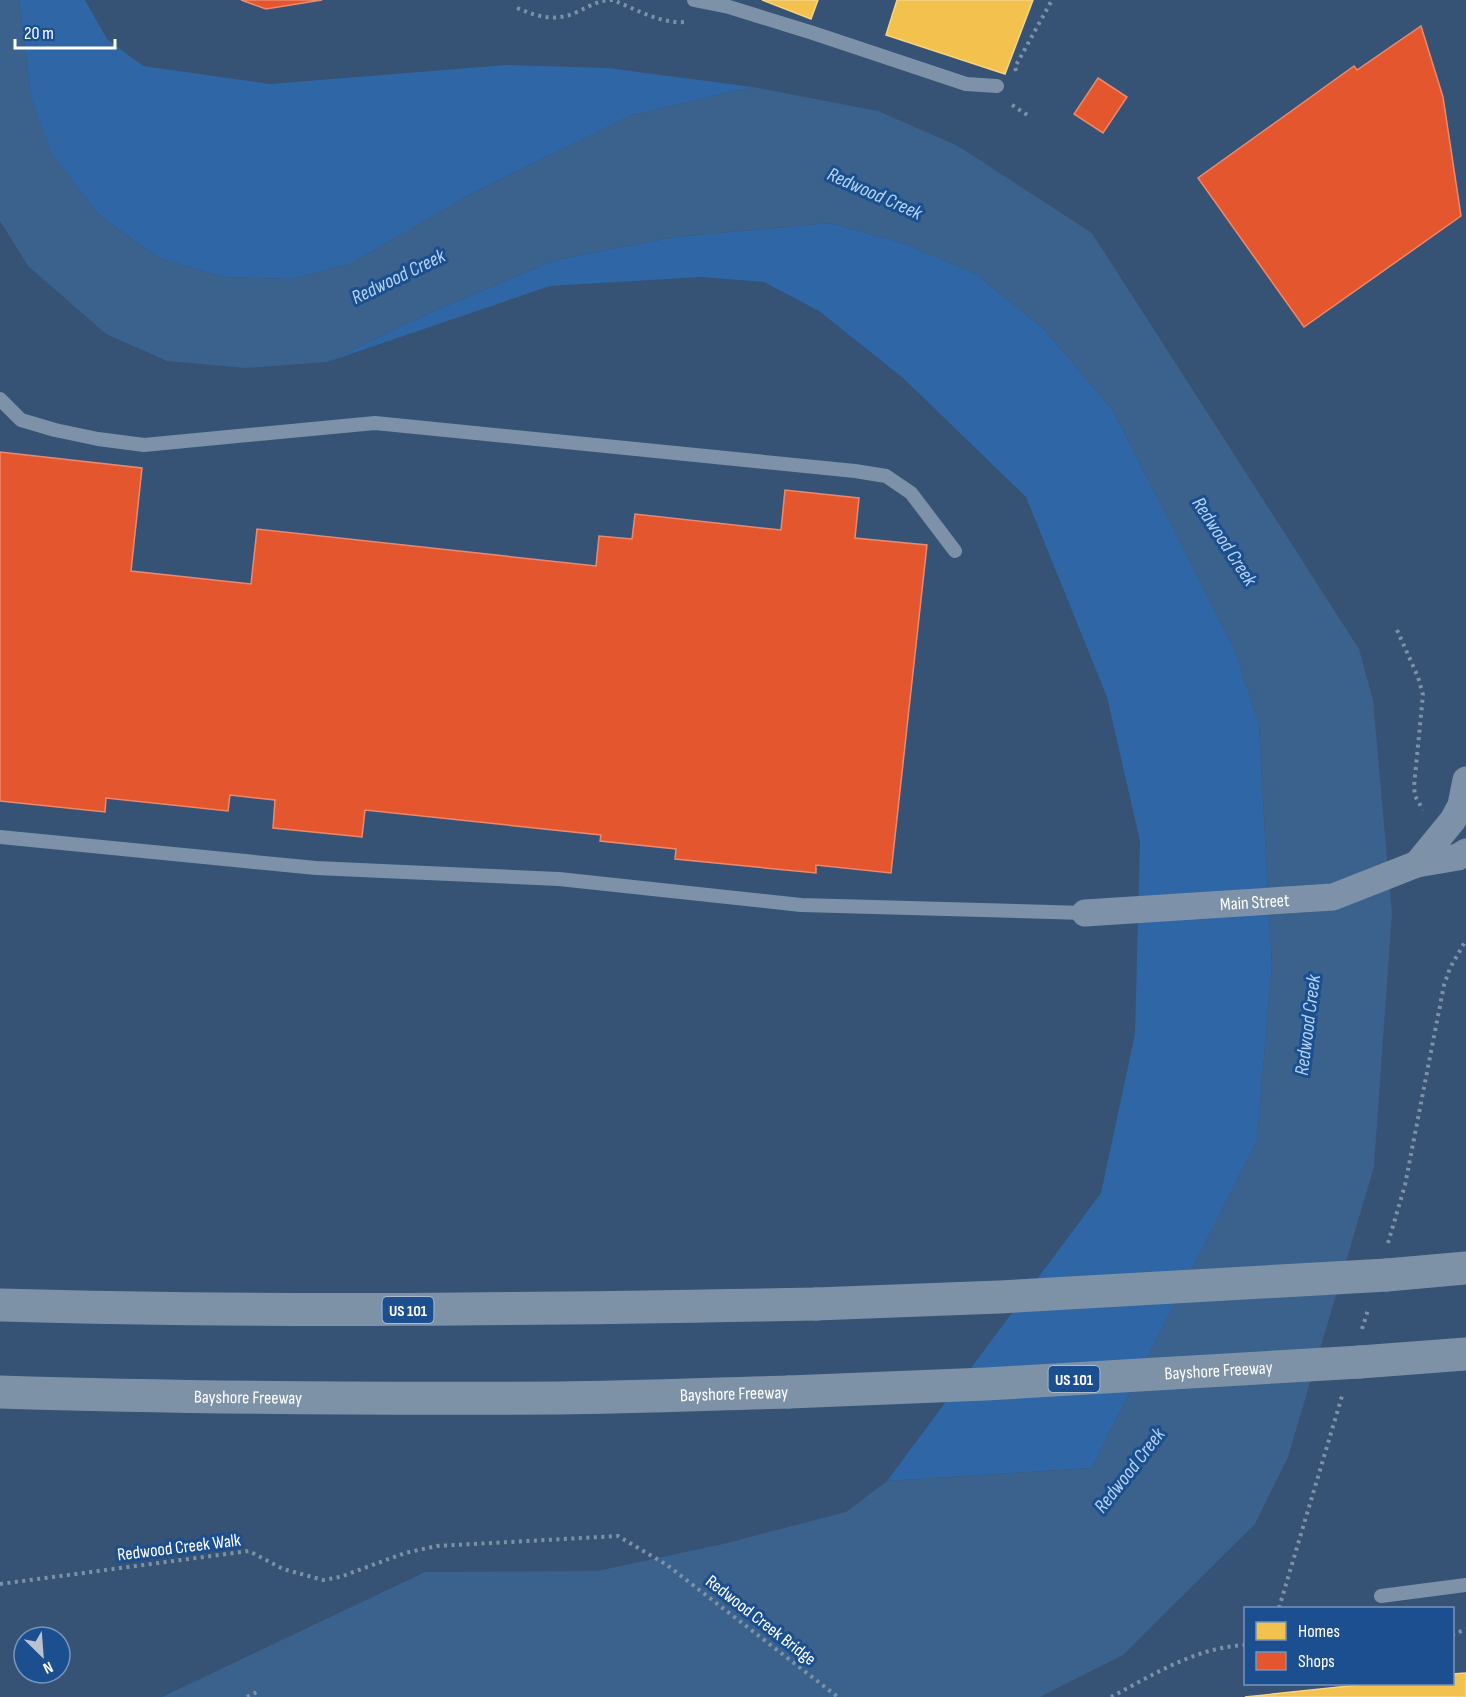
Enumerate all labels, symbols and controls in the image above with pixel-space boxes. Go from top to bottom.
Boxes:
scale bar [15,12,116,50]
text: 20 m [24,23,54,44]
water label: Redwood Creek [823,162,926,226]
water label: Redwood Creek [348,244,450,310]
water label: Redwood Creek [1187,493,1262,591]
street label: Main Street [1219,890,1291,915]
water label: Redwood Creek [1290,973,1326,1077]
road number: US 101 [382,1297,434,1323]
street label: Bayshore Freeway [1164,1357,1273,1384]
road number: US 101 [1048,1366,1100,1392]
street label: Bayshore Freeway [679,1382,788,1406]
street label: Bayshore Freeway [194,1387,302,1409]
water label: Redwood Creek [1089,1423,1171,1518]
street label: Redwood Creek Walk [116,1529,242,1565]
street label: Redwood Creek Bridge [701,1571,820,1670]
legend [1244,1607,1454,1685]
text: Homes [1298,1621,1340,1642]
north arrow [12,1625,72,1685]
text: Shops [1298,1651,1335,1672]
text: N [40,1657,56,1678]

